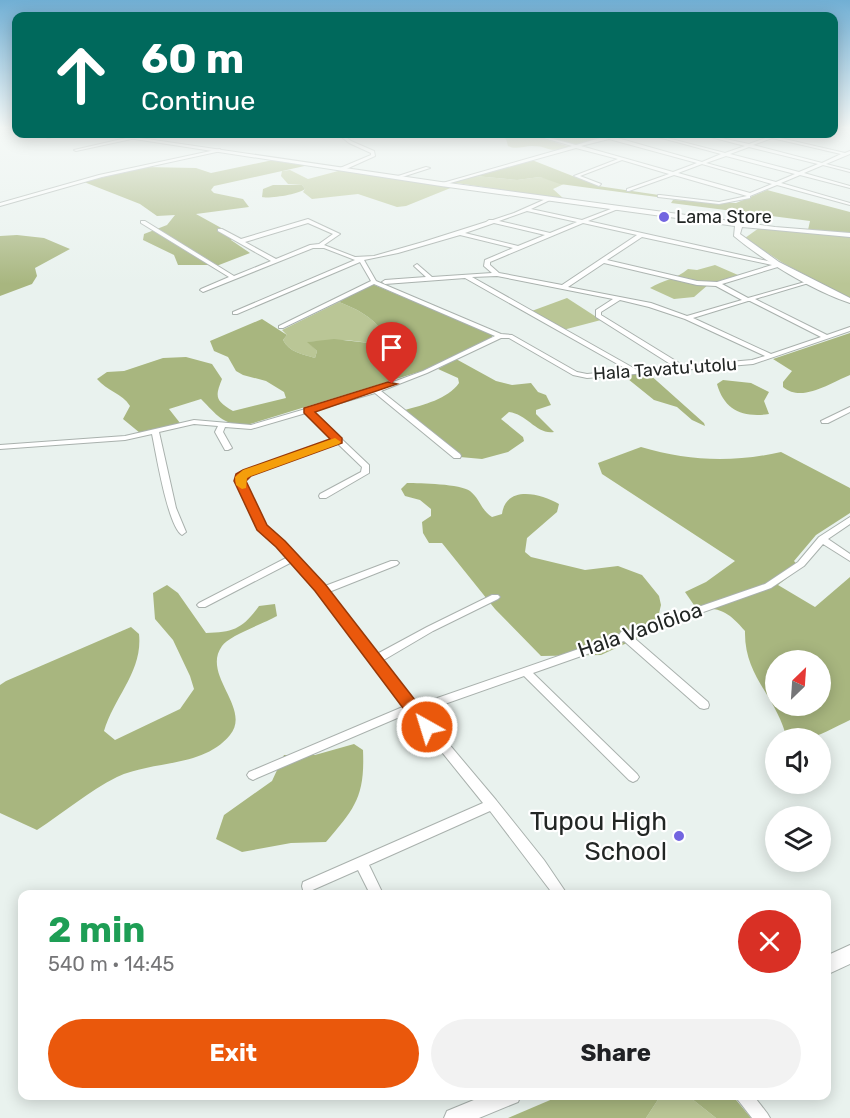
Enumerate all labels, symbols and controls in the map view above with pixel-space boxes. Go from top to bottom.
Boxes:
text: 60 m [141,34,244,84]
icon: ahead [42,36,120,114]
text: Continue [141,85,255,117]
place label: Lama Store [676,206,772,228]
marker: Lama Store [657,210,671,224]
pin [366,322,417,384]
icon: arrive [375,331,408,364]
street label: Hala Tavatu'utolu [592,353,738,385]
street label: Hala Vaolōloa [574,597,705,663]
north arrow [765,650,831,716]
map controls [765,650,831,872]
position arrow [395,695,459,759]
button: sound [765,728,831,794]
place label: Tupou High School [530,806,667,867]
button: layers [765,806,831,872]
marker: Tupou High School [672,829,686,843]
text: 2 min [48,908,146,951]
button: close [738,910,801,973]
text: 540 m · 14:45 [48,952,174,976]
button: Exit [48,1019,419,1088]
button: Share [431,1019,801,1088]

